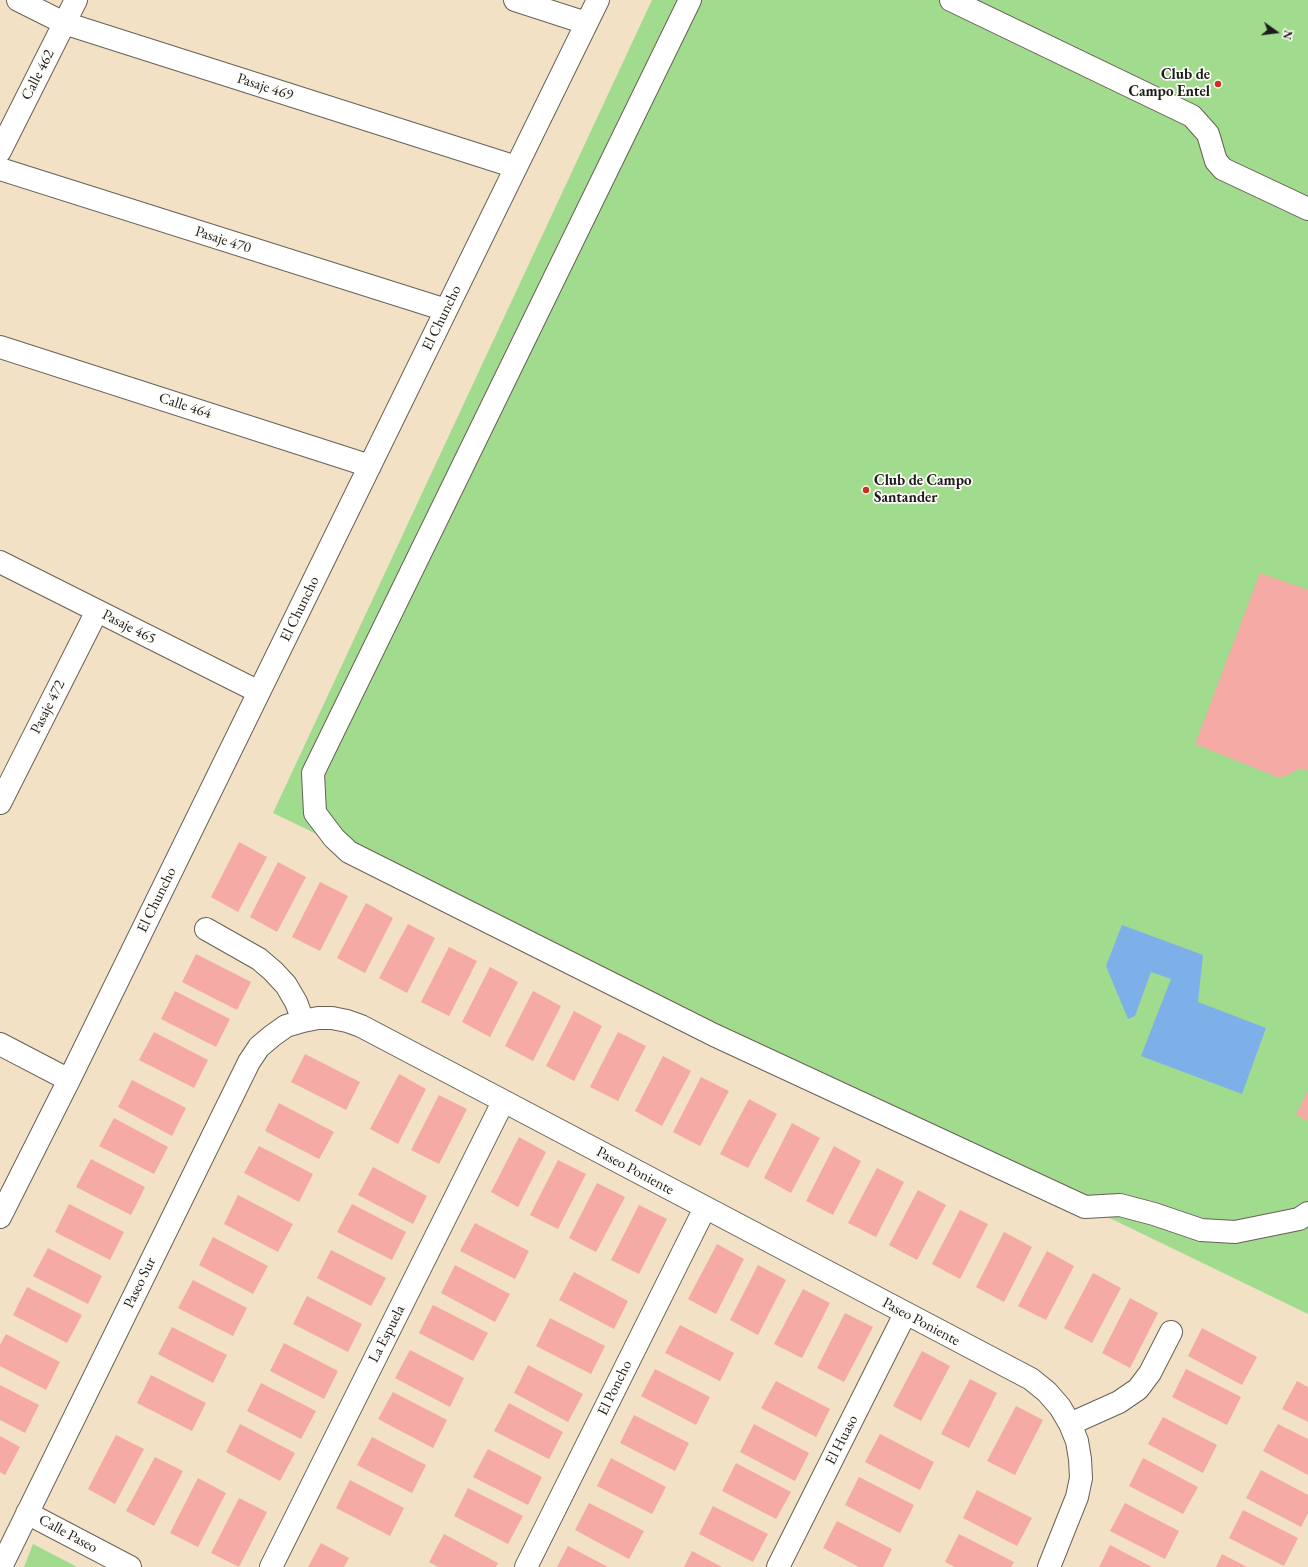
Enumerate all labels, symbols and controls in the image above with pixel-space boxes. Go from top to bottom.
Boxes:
north arrow [1256,12,1296,52]
text: N [1280,29,1296,41]
street label: Calle 462 [18,47,58,103]
place label: Club de Campo Entel [1128,66,1210,101]
street label: Pasaje 469 [235,69,295,105]
marker: Club de Campo Entel [1213,79,1223,89]
street label: Pasaje 470 [193,222,253,258]
street label: El Chuncho [418,282,466,354]
street label: Calle 464 [156,389,214,423]
place label: Club de Campo Santander [874,472,972,507]
marker: Club de Campo Santander [861,485,871,495]
street label: El Chuncho [276,573,324,645]
street label: Pasaje 465 [99,606,159,648]
street label: Pasaje 472 [27,677,69,737]
street label: El Chuncho [133,864,181,936]
street label: Paseo Poniente [593,1143,677,1199]
street label: Paseo Sur [120,1255,160,1311]
street label: Paseo Poniente [879,1294,963,1350]
street label: La Espuela [365,1302,409,1366]
street label: El Poncho [594,1357,636,1419]
street label: El Huaso [822,1412,862,1468]
street label: Calle Paseo [35,1511,101,1557]

